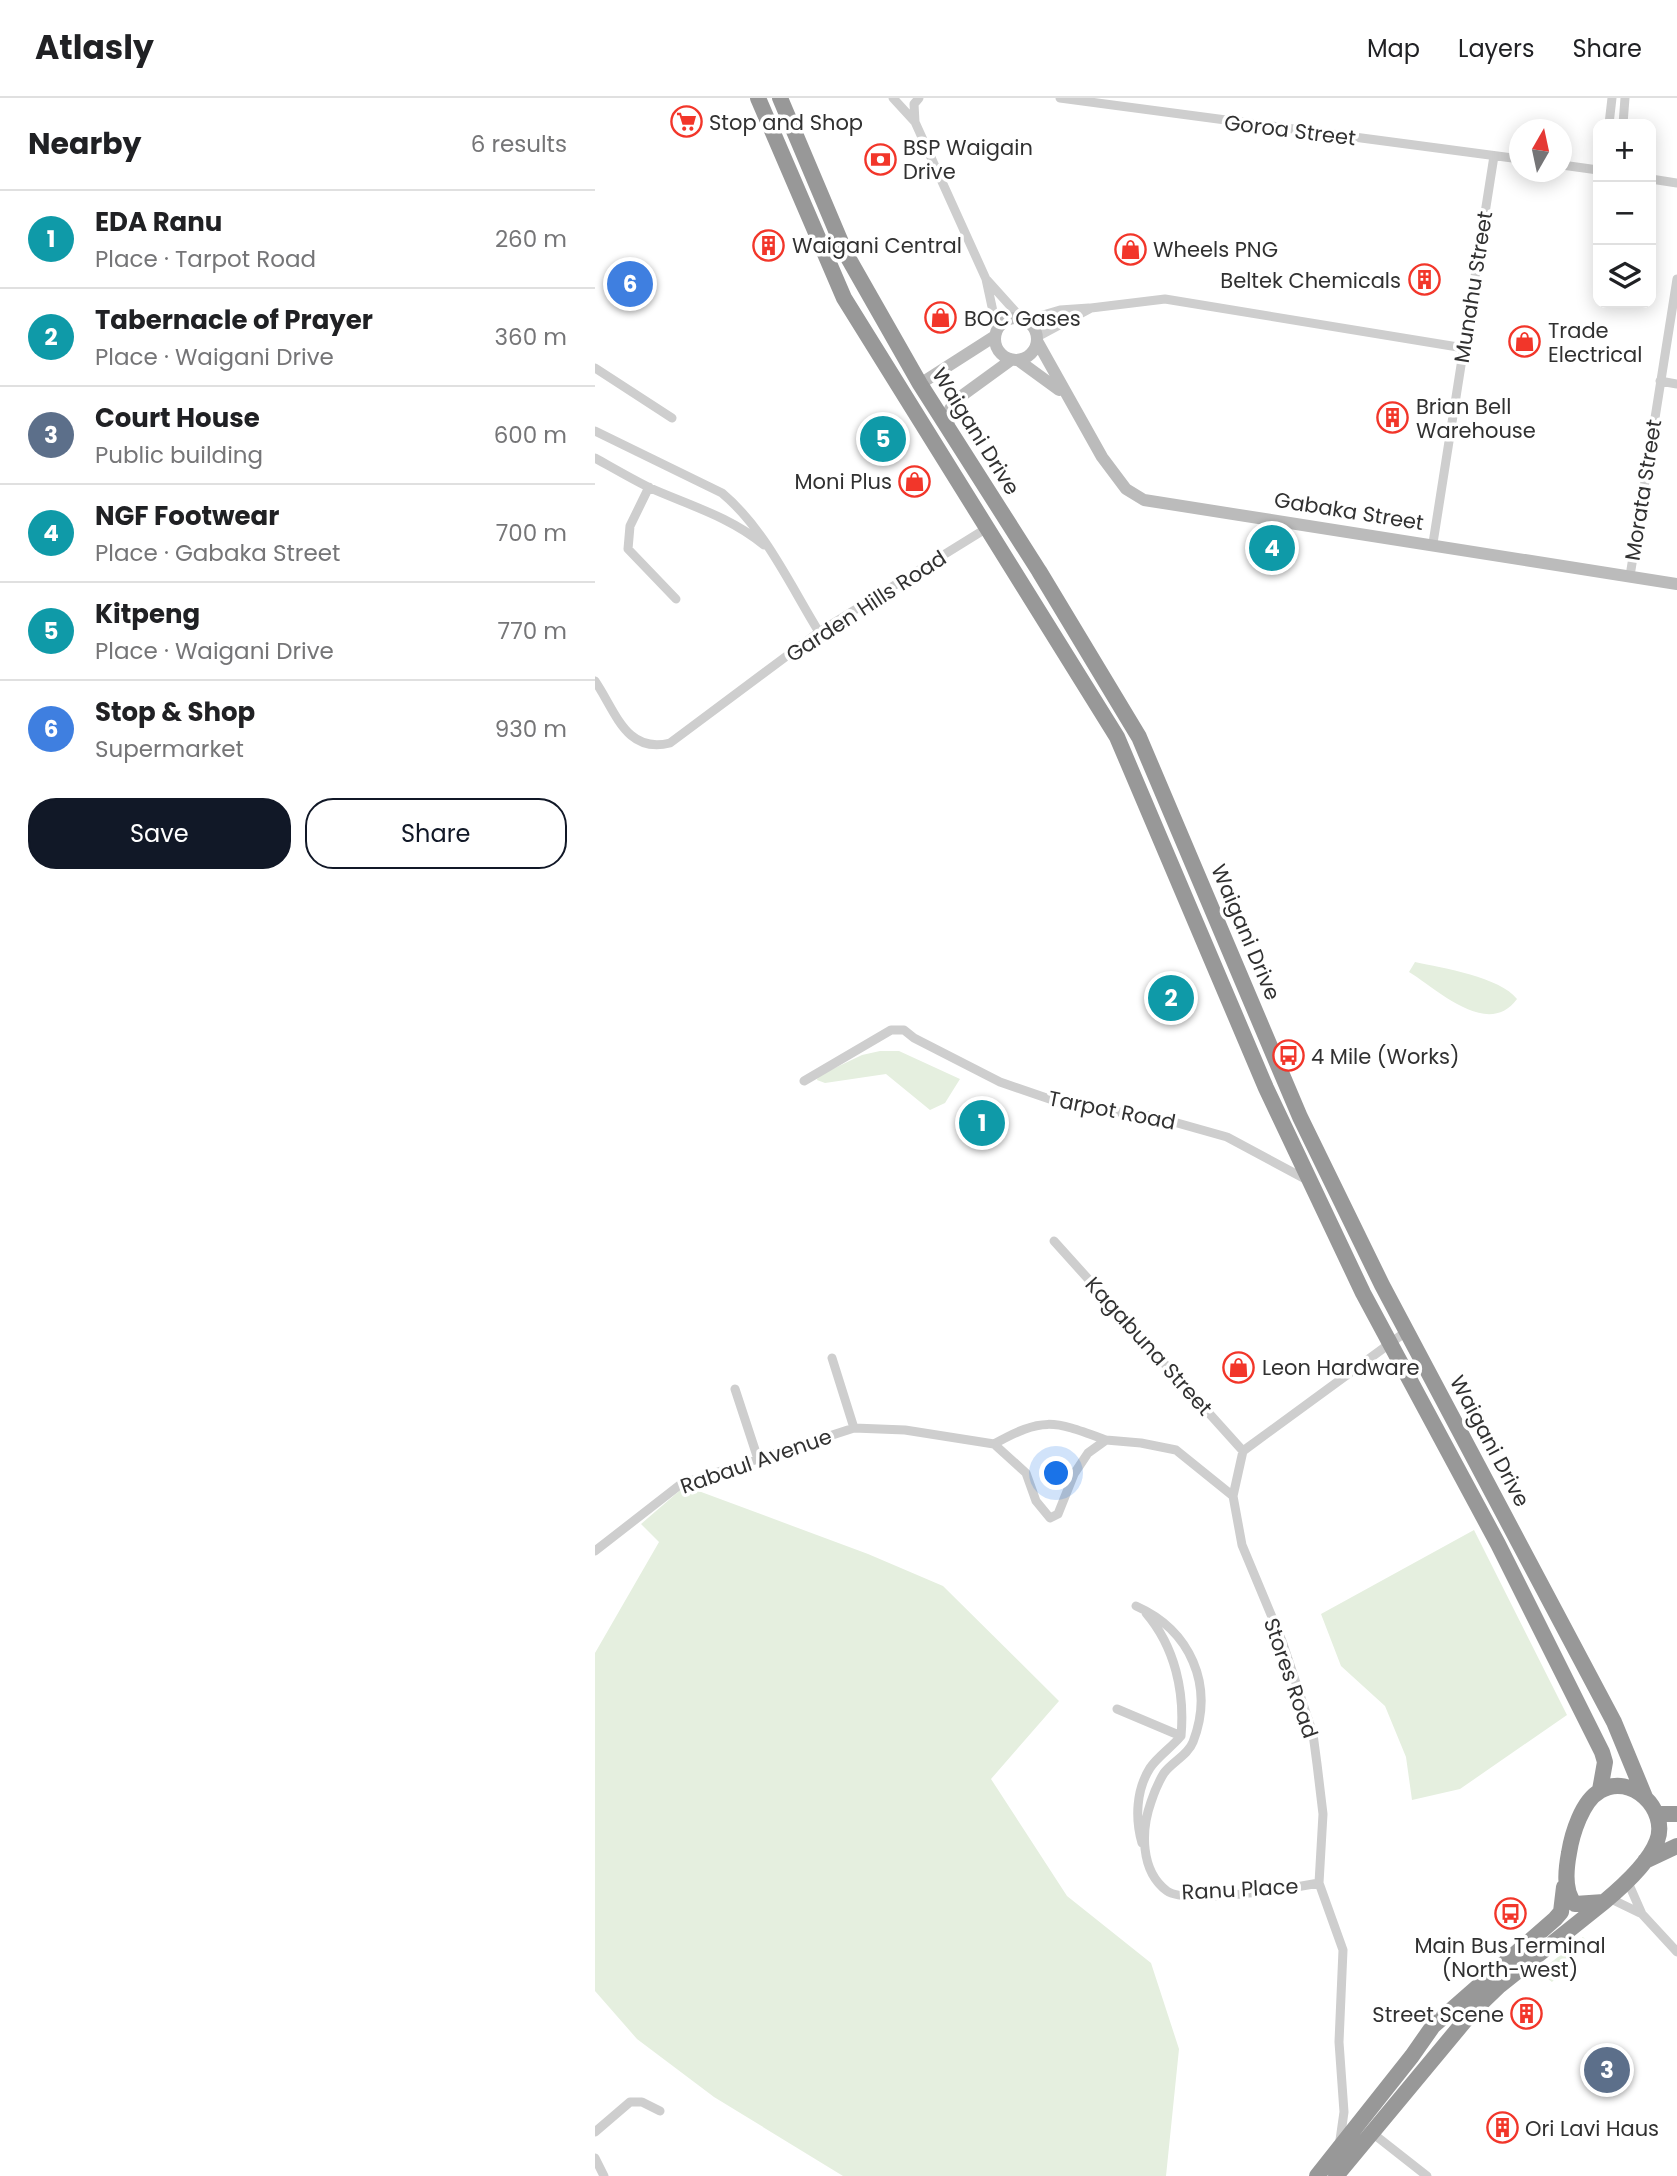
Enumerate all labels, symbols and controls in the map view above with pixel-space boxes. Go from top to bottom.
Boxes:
text: Atlasly [35,24,154,71]
text: Map [1367,32,1420,65]
text: Layers [1458,32,1534,65]
text: Share [1572,32,1642,65]
supermarket icon: Stop and Shop [669,105,703,139]
place label: Stop and Shop [709,108,863,137]
street label: Goroa Street [1223,108,1357,152]
north arrow [1509,119,1572,182]
map controls [1593,119,1656,308]
button: + [1593,119,1656,182]
text: Nearby [28,122,142,165]
text: 6 results [471,128,567,160]
place label: BSP Waigain Drive [903,133,1033,186]
bank icon: BSP Waigain Drive [863,142,897,176]
button: − [1593,182,1656,245]
text: EDA Ranu [95,204,222,240]
street label: Munahu Street [1447,209,1499,365]
text: 1 [47,223,55,255]
text: 260 m [495,223,567,255]
building icon: Waigani Central [752,228,786,262]
place label: Waigani Central [792,231,962,260]
shop icon: Wheels PNG [1113,232,1147,266]
place label: Wheels PNG [1153,235,1278,264]
text: Place · Tarpot Road [95,243,316,275]
button: layers [1593,245,1656,308]
pin: 6 [607,258,653,310]
building icon: Beltek Chemicals [1407,263,1441,297]
place label: Beltek Chemicals [1220,266,1401,295]
shop icon: BOC Gases [924,301,958,335]
text: Tabernacle of Prayer [95,302,373,338]
place label: BOC Gases [964,304,1081,333]
place label: Trade Electrical [1548,316,1642,369]
text: 2 [44,321,58,353]
text: 360 m [495,321,567,353]
shop icon: Trade Electrical [1508,325,1542,359]
text: Place · Waigani Drive [95,341,334,373]
street label: Waigani Drive [925,362,1027,500]
place label: Brian Bell Warehouse [1416,392,1536,445]
text: Court House [95,400,260,436]
building icon: Brian Bell Warehouse [1376,401,1410,435]
pin: 5 [860,413,906,465]
street label: Morata Street [1618,417,1668,563]
text: 3 [44,419,58,451]
text: 600 m [494,419,567,451]
text: Public building [95,439,263,471]
shop icon: Moni Plus [898,464,932,498]
place label: Moni Plus [795,467,892,496]
street label: Gabaka Street [1272,485,1426,537]
text: NGF Footwear [95,498,279,534]
text: 4 [43,517,59,549]
text: 700 m [496,517,567,549]
pin: 4 [1249,522,1295,574]
text: Place · Gabaka Street [95,537,340,569]
street label: Garden Hills Road [780,543,952,669]
text: Kitpeng [95,596,200,632]
text: 5 [44,615,58,647]
text: 770 m [498,615,567,647]
text: Place · Waigani Drive [95,635,334,667]
text: Stop & Shop [95,694,255,730]
text: 6 [44,713,58,745]
text: 930 m [495,713,567,745]
text: Supermarket [95,733,244,765]
button: Save [28,798,291,869]
button: Share [305,798,567,869]
street label: Waigani Drive [1204,860,1288,1004]
pin: 2 [1148,972,1194,1024]
bus stop icon: 4 Mile (Works) [1271,1039,1305,1073]
place label: 4 Mile (Works) [1311,1042,1459,1071]
street label: Tarpot Road [1046,1083,1178,1137]
pin: 1 [959,1097,1005,1149]
street label: Kagabuna Street [1079,1270,1219,1422]
shop icon: Leon Hardware [1222,1350,1256,1384]
place label: Leon Hardware [1262,1353,1420,1382]
street label: Waigani Drive [1443,1370,1537,1512]
street label: Rabaul Avenue [676,1421,836,1501]
your location [1039,1456,1073,1490]
street label: Stores Road [1257,1614,1325,1742]
street label: Ranu Place [1181,1871,1299,1907]
bus stop icon: Main Bus Terminal (North-west) [1493,1896,1527,1930]
place label: Main Bus Terminal (North-west) [1414,1931,1606,1984]
building icon: Street Scene [1510,1997,1544,2031]
place label: Street Scene [1372,2000,1504,2029]
pin: 3 [1584,2044,1630,2096]
building icon: Ori Lavi Haus [1485,2111,1519,2145]
place label: Ori Lavi Haus [1525,2114,1659,2143]

